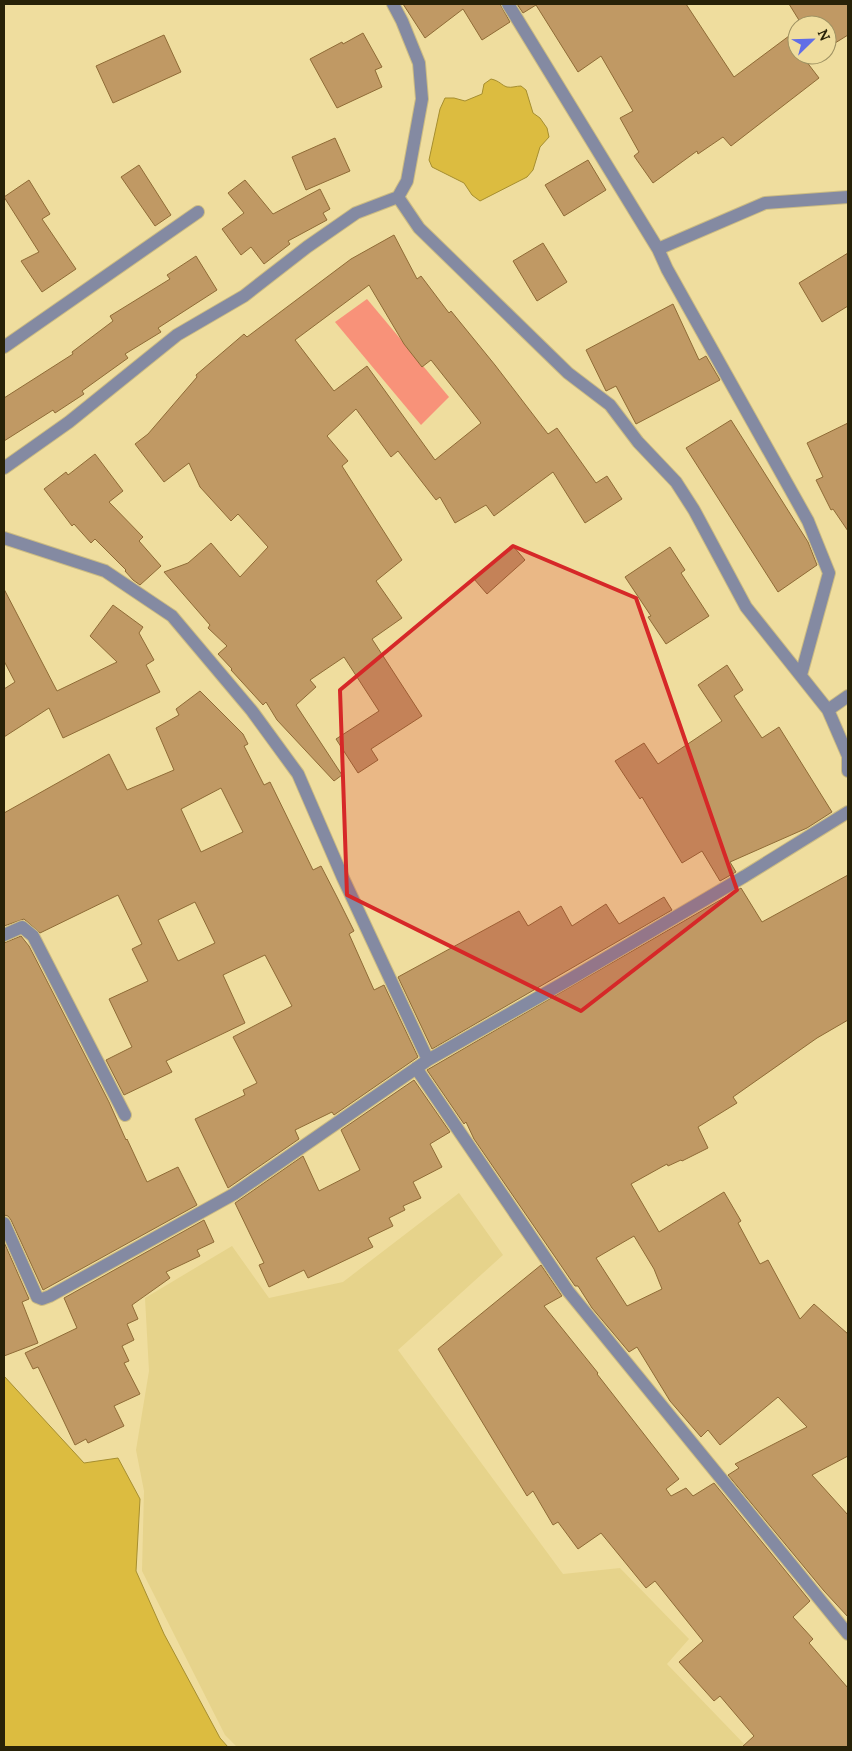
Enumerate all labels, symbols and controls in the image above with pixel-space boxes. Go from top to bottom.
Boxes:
north arrow [787,15,837,65]
text: N [814,26,834,44]

